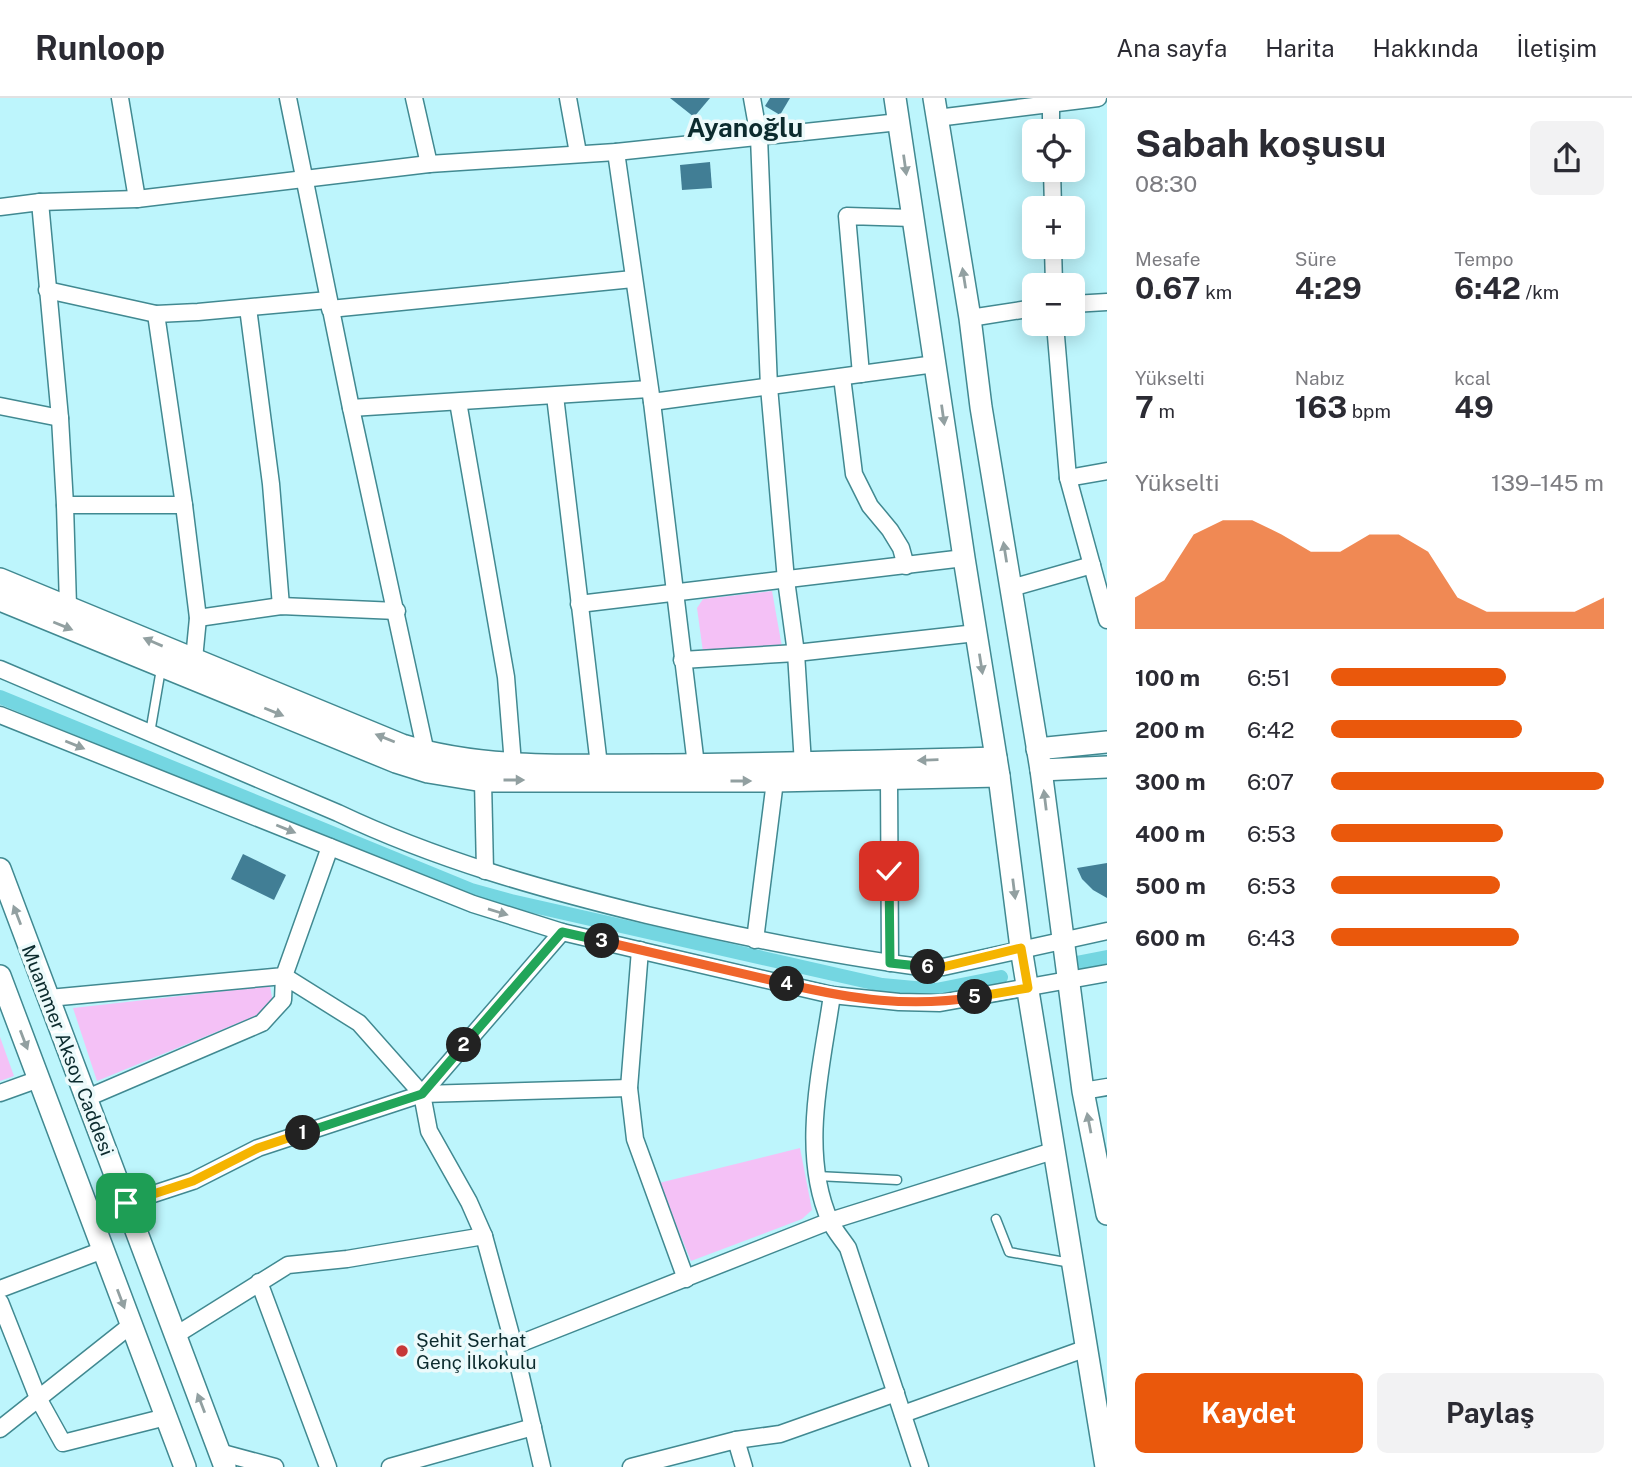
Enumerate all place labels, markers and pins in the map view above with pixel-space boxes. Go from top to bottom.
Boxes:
pin [859,841,919,901]
pin: 3 [584,924,620,958]
pin: 6 [911,950,946,984]
pin: 4 [770,966,804,1001]
pin: 5 [958,979,992,1014]
pin: 2 [447,1028,482,1062]
pin: 1 [286,1116,320,1150]
pin [96,1173,156,1233]
place label: Şehit Serhat Genç İlkokulu [416,1329,537,1373]
marker: Şehit Serhat Genç İlkokulu [394,1343,410,1359]

